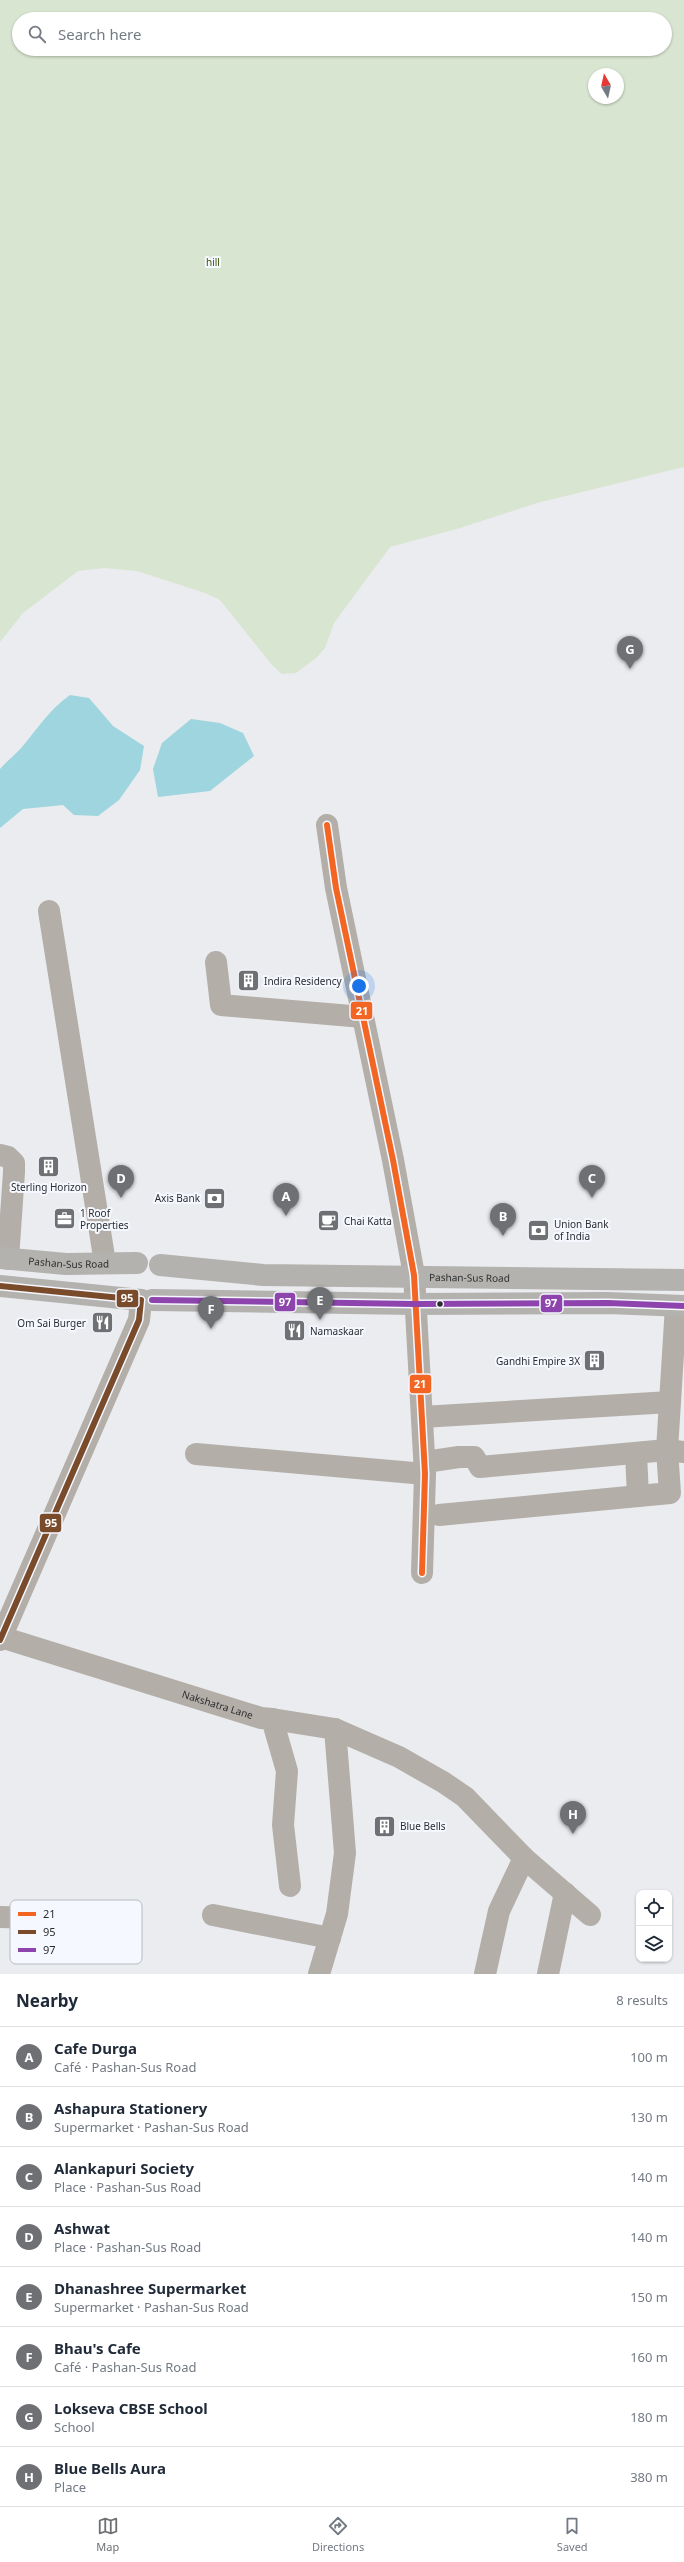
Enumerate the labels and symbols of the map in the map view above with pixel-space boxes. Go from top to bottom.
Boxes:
north arrow [588,68,624,104]
park label: hill [206,255,220,269]
pin: G [617,636,643,669]
building icon: Indira Residency [236,968,262,994]
place label: Indira Residency [264,974,342,988]
your location [349,976,369,996]
line badge: 21 [350,1001,373,1020]
text: 21 [356,1003,368,1018]
building icon: Sterling Horizon [36,1154,62,1180]
pin: D [108,1165,134,1198]
pin: C [579,1165,605,1198]
place label: Sterling Horizon [11,1180,87,1194]
pin: A [273,1183,299,1216]
bank icon: Axis Bank [202,1185,228,1211]
place label: Axis Bank [155,1191,201,1205]
pin: B [490,1203,516,1236]
office icon: 1 Roof Properties [51,1206,77,1232]
place label: 1 Roof Properties [80,1206,129,1232]
cafe icon: Chai Katta [315,1208,341,1234]
place label: Chai Katta [344,1214,392,1228]
bank icon: Union Bank of India [525,1217,551,1243]
place label: Union Bank of India [554,1217,609,1243]
street label: Pashan-Sus Road [28,1254,109,1271]
street label: Pashan-Sus Road [429,1270,510,1285]
pin: E [307,1287,333,1320]
line badge: 95 [116,1289,139,1308]
text: 95 [121,1290,133,1305]
line badge: 97 [274,1292,296,1312]
text: 97 [279,1294,291,1309]
line badge: 97 [540,1294,563,1313]
text: 97 [545,1295,557,1310]
pin: F [198,1296,224,1329]
unlabelled marker [435,1299,445,1309]
restaurant icon: Om Sai Burger [89,1310,115,1336]
place label: Om Sai Burger [17,1316,86,1330]
restaurant icon: Namaskaar [282,1318,308,1344]
place label: Namaskaar [310,1324,364,1338]
building icon: Gandhi Empire 3X [582,1348,608,1374]
place label: Gandhi Empire 3X [496,1354,580,1368]
line badge: 21 [409,1374,432,1394]
text: 21 [414,1376,426,1391]
line badge: 95 [39,1513,62,1533]
text: 95 [45,1515,57,1530]
street label: Nakshatra Lane [180,1687,255,1722]
pin: H [560,1801,586,1834]
building icon: Blue Bells [371,1813,397,1839]
place label: Blue Bells [400,1819,446,1833]
legend [10,1900,142,1964]
text: 21 [43,1906,56,1921]
text: 95 [43,1924,56,1939]
text: 97 [43,1942,56,1957]

